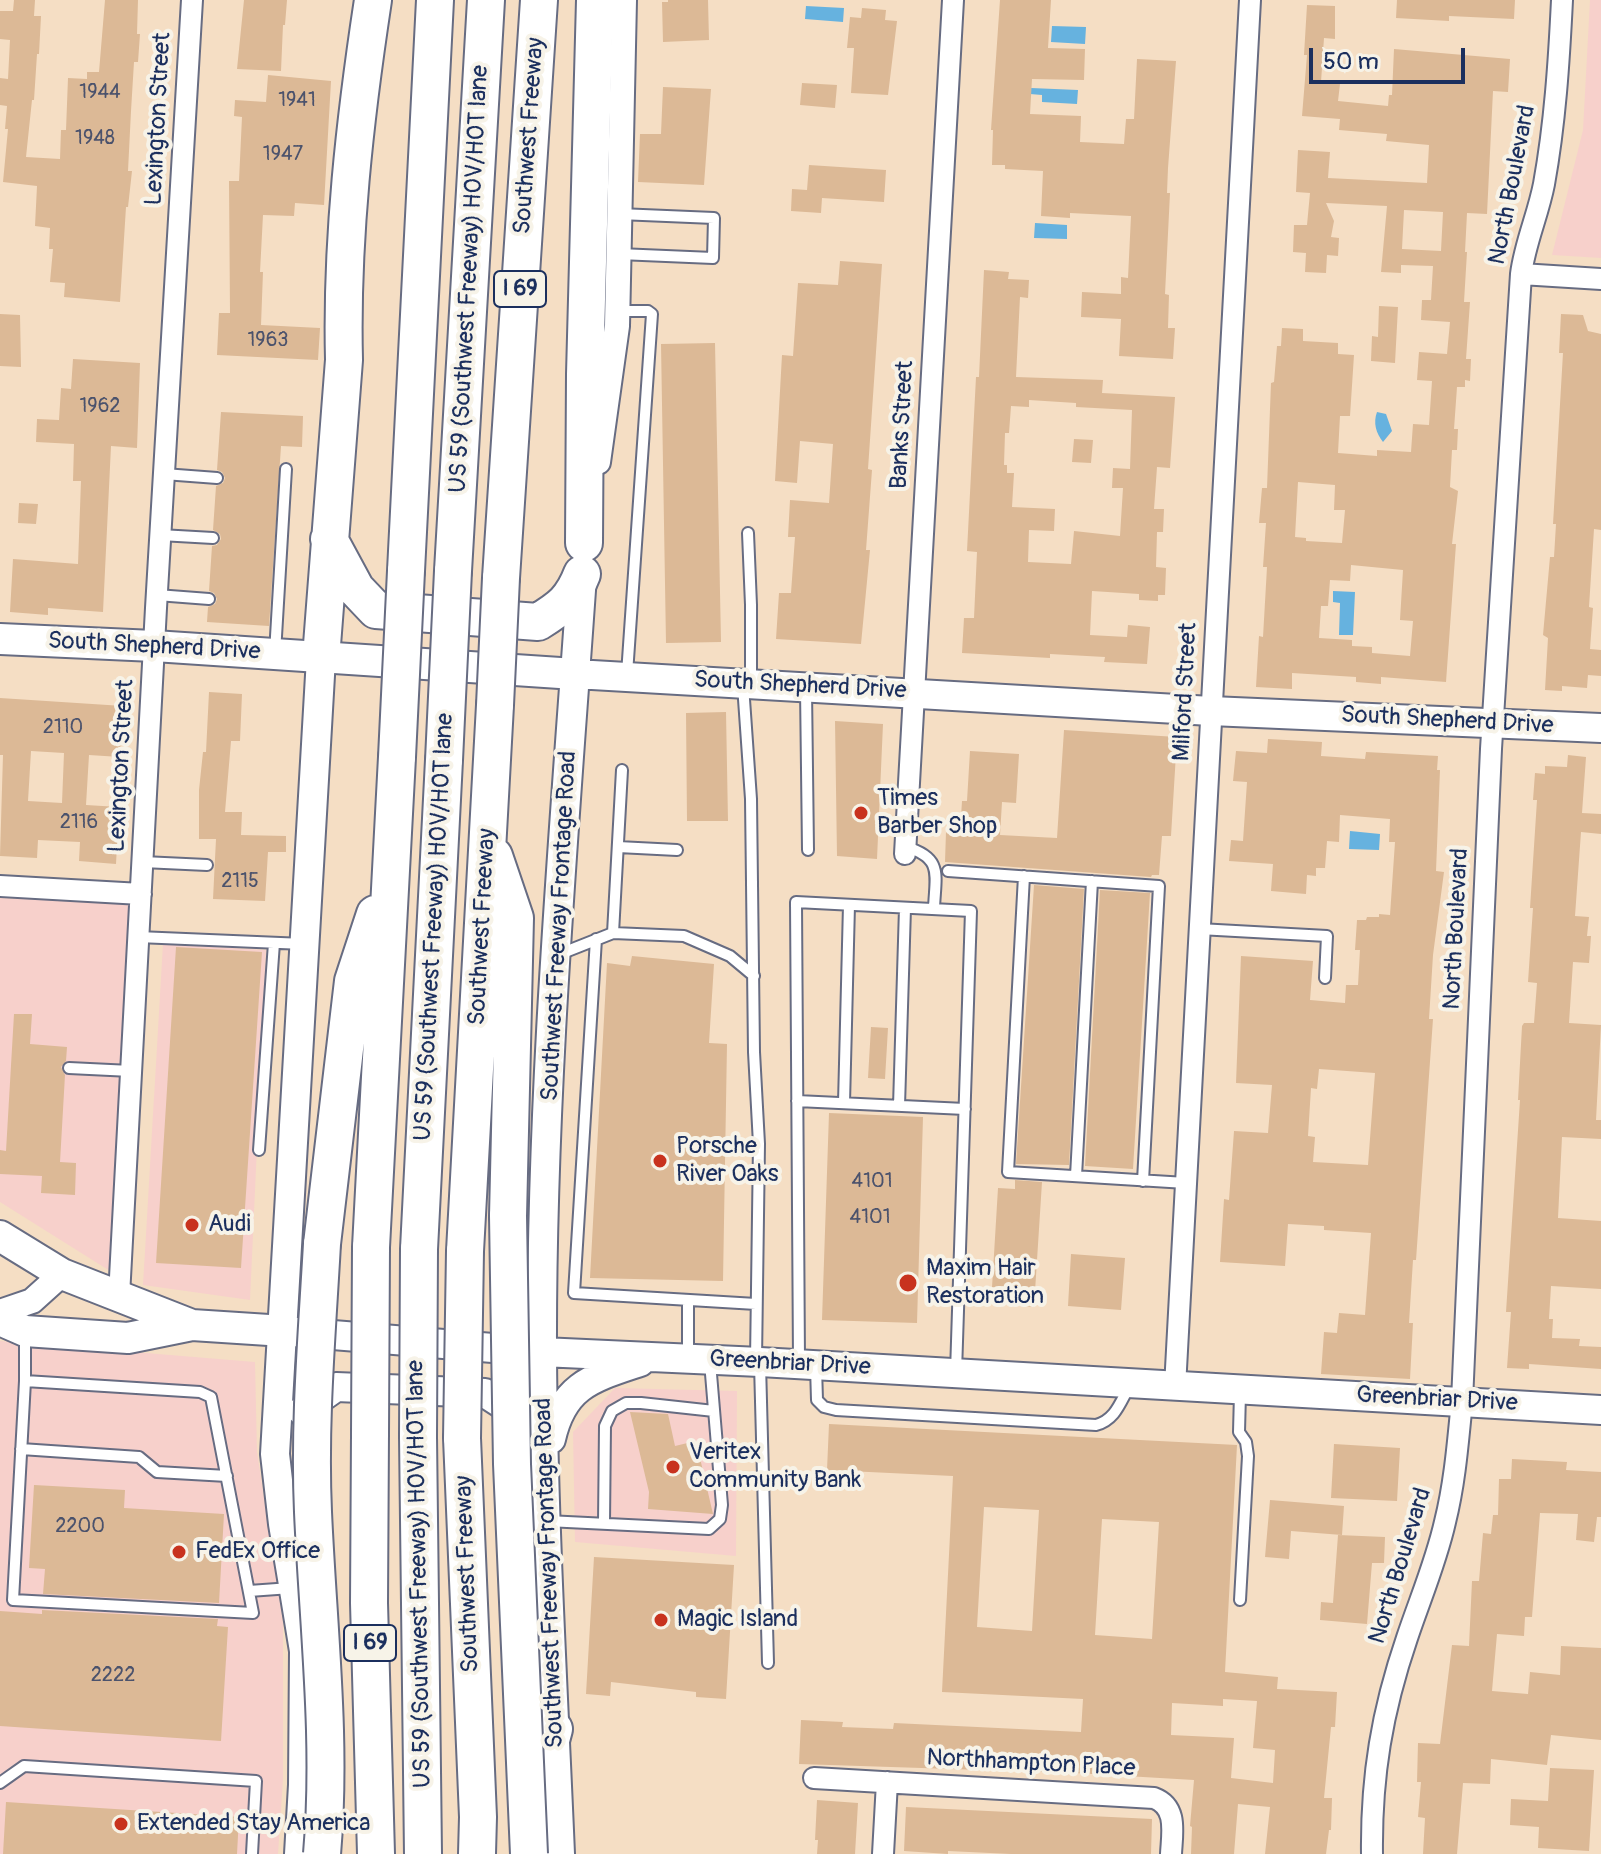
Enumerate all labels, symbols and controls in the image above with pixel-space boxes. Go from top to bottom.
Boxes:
street label: Lexington Street [140,32,178,206]
scale bar [1313,32,1469,82]
street label: Southwest Freeway [509,37,551,235]
text: 50 m [1323,47,1379,76]
street label: US 59 (Southwest Freeway) HOV/HOT lane [444,64,496,494]
house number: 1944 [79,81,121,105]
house number: 1941 [278,89,316,113]
street label: North Boulevard [1483,103,1543,267]
house number: 1948 [75,127,115,151]
house number: 1947 [263,143,303,167]
road number: I 69 [494,271,546,307]
house number: 1963 [248,329,288,353]
street label: Banks Street [885,360,921,490]
house number: 1962 [80,395,120,419]
street label: Milford Street [1168,622,1204,762]
street label: South Shepherd Drive [47,627,261,667]
street label: South Shepherd Drive [693,666,907,706]
street label: Lexington Street [103,679,141,853]
street label: South Shepherd Drive [1340,701,1554,741]
street label: US 59 (Southwest Freeway) HOV/HOT lane [409,712,461,1142]
house number: 2110 [43,716,83,740]
street label: Southwest Freeway Frontage Road [536,750,584,1102]
place label: Times Barber Shop [877,785,997,841]
marker: Times Barber Shop [852,804,870,822]
house number: 2116 [60,811,98,835]
street label: Southwest Freeway [463,828,503,1026]
street label: North Boulevard [1438,848,1476,1010]
house number: 2115 [221,870,259,894]
place label: Porsche River Oaks [676,1133,778,1189]
marker: Porsche River Oaks [651,1152,669,1170]
house number: 4101 [852,1170,892,1194]
house number: 4101 [850,1206,890,1230]
place label: Audi [208,1211,251,1239]
marker: Audi [183,1216,201,1234]
place label: Maxim Hair Restoration [926,1255,1044,1311]
marker: Maxim Hair Restoration [897,1272,919,1294]
street label: Greenbriar Drive [709,1345,871,1383]
street label: US 59 (Southwest Freeway) HOV/HOT lane [402,1360,438,1788]
street label: Greenbriar Drive [1356,1381,1518,1419]
street label: Southwest Freeway Frontage Road [529,1397,571,1749]
place label: Veritex Community Bank [689,1439,861,1495]
marker: Veritex Community Bank [664,1458,682,1476]
street label: Southwest Freeway [450,1475,486,1673]
street label: North Boulevard [1364,1484,1438,1648]
house number: 2200 [55,1515,105,1539]
place label: FedEx Office [195,1538,320,1566]
marker: FedEx Office [170,1543,188,1561]
place label: Magic Island [677,1606,798,1634]
marker: Magic Island [652,1611,670,1629]
road number: I 69 [344,1625,396,1661]
house number: 2222 [91,1664,135,1688]
street label: Northhampton Place [926,1744,1136,1784]
place label: Extended Stay America [137,1810,370,1838]
marker: Extended Stay America [112,1815,130,1833]

